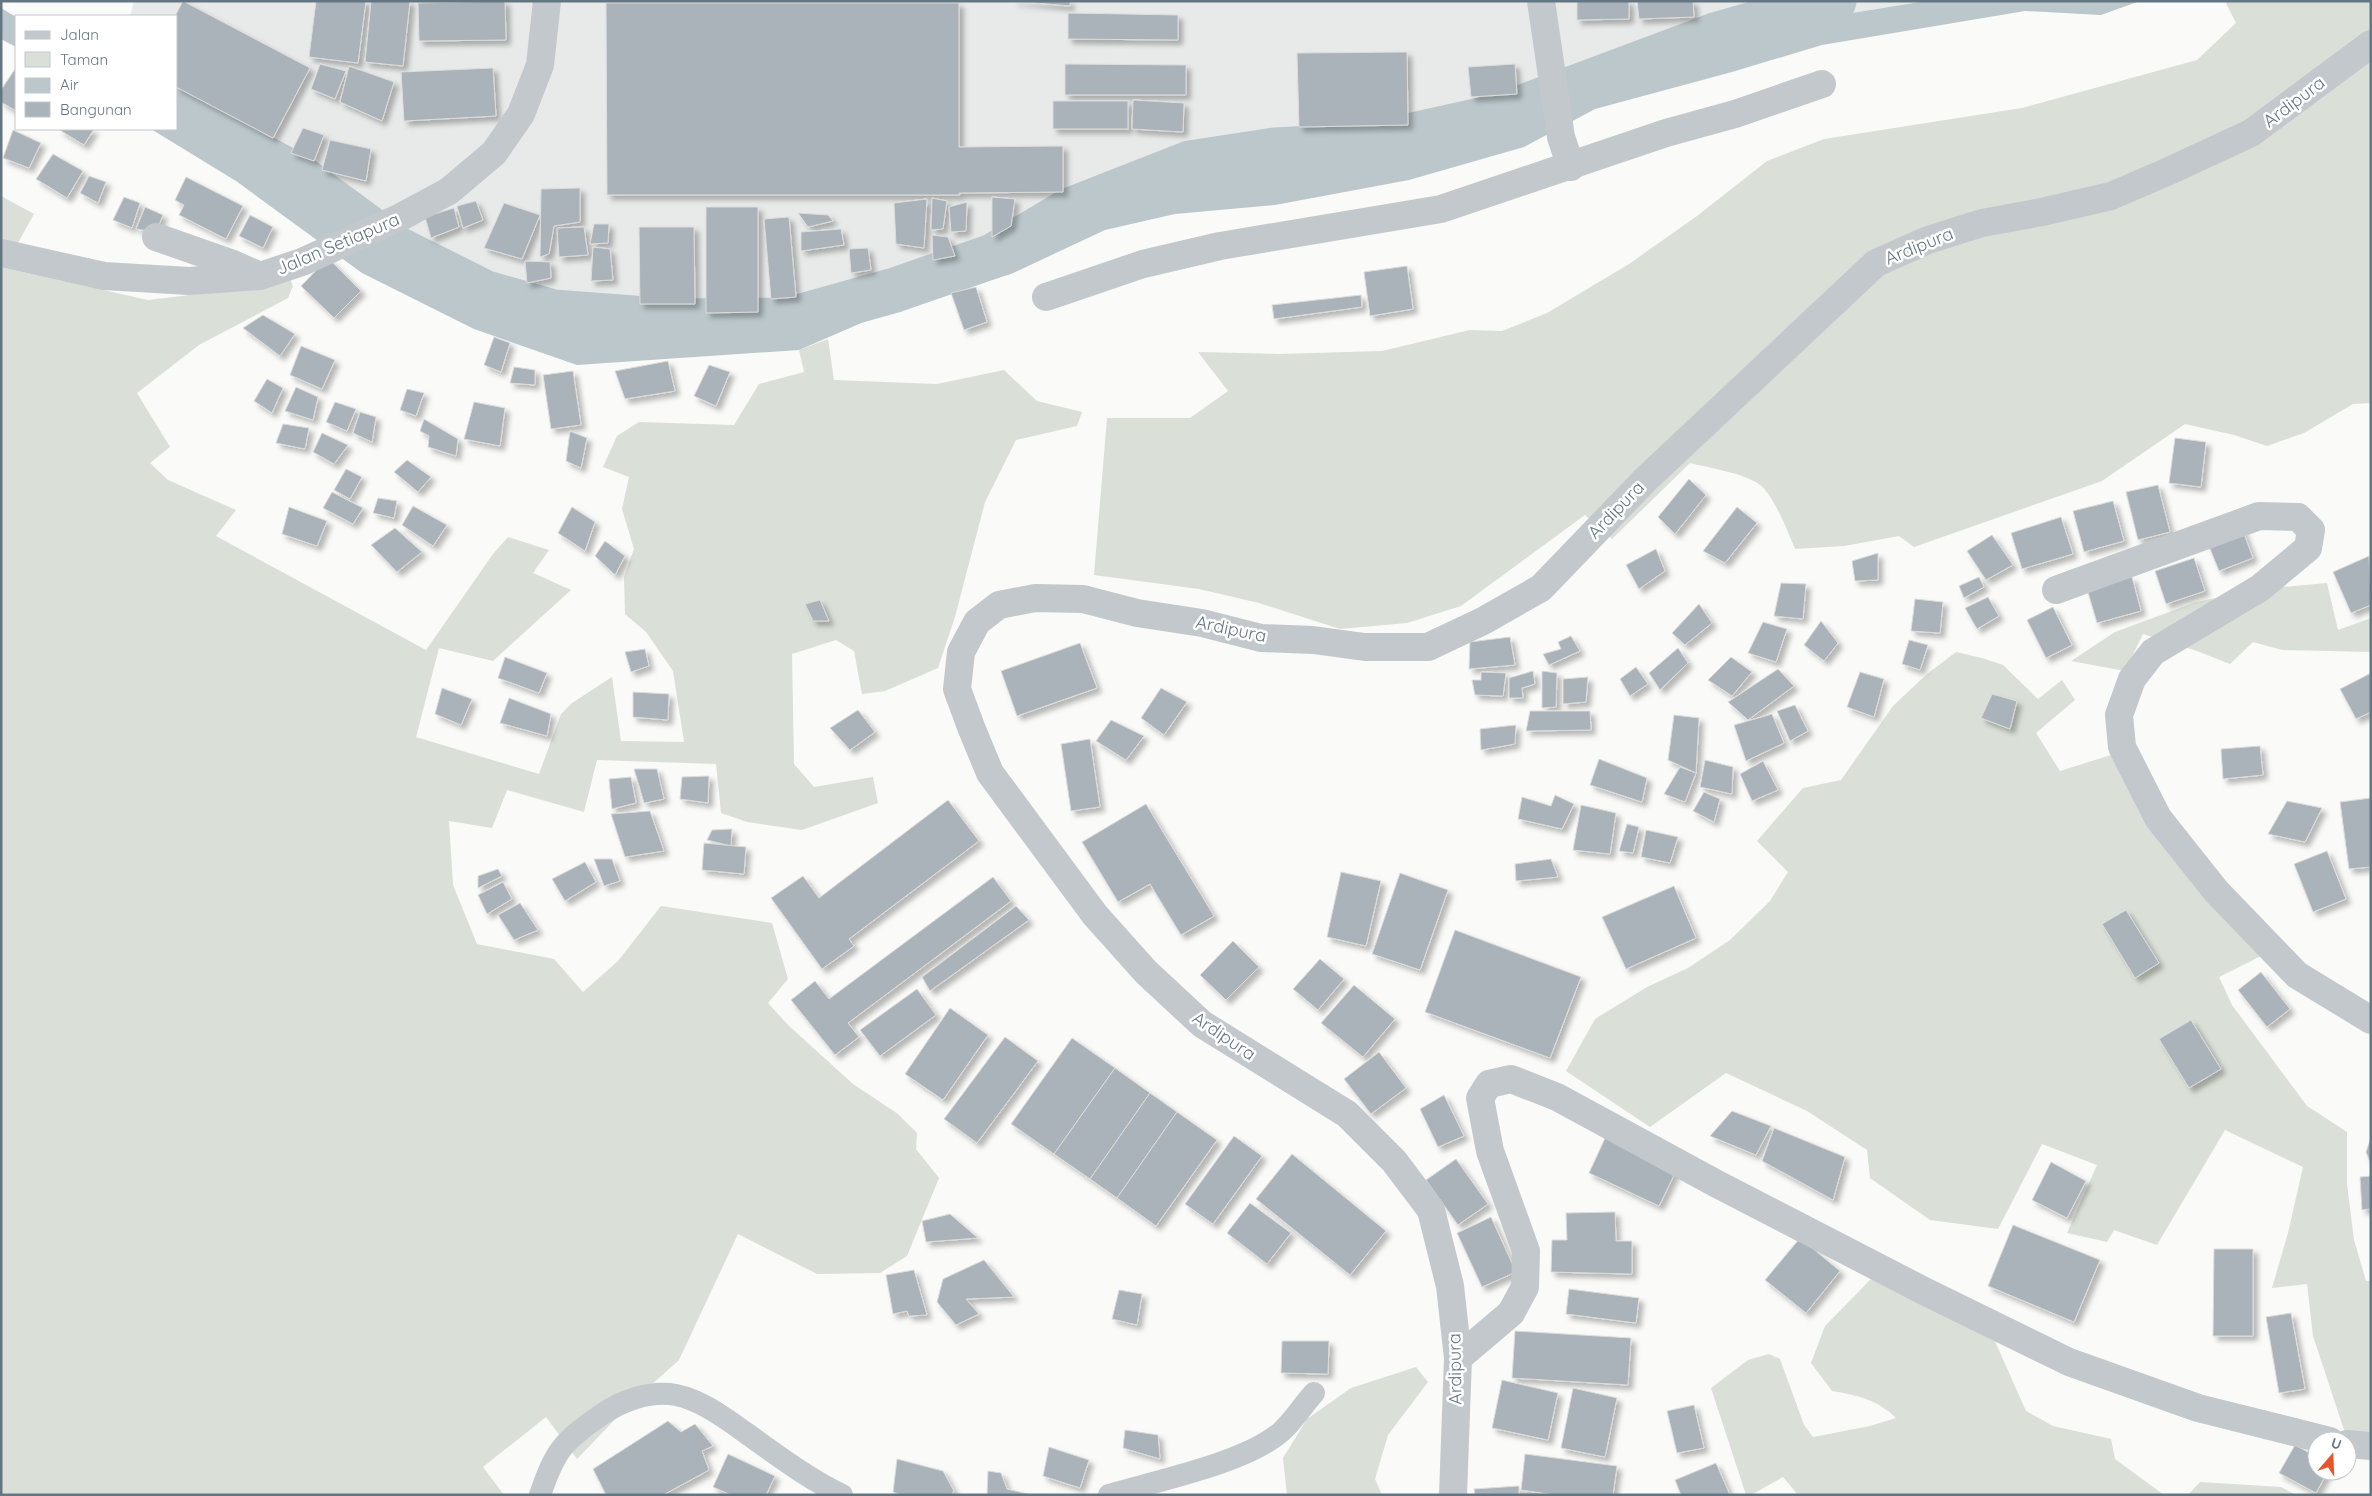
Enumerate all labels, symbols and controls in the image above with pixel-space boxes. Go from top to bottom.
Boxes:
legend [15,15,178,130]
text: Jalan [60,25,99,44]
text: Taman [60,50,108,69]
street label: Ardipura [2258,71,2329,132]
text: Air [60,75,79,94]
text: Bangunan [60,100,132,119]
street label: Jalan Setiapura [273,207,403,280]
street label: Ardipura [1881,221,1956,270]
street label: Ardipura [1582,476,1649,543]
street label: Ardipura [1194,610,1269,647]
street label: Ardipura [1188,1006,1260,1065]
street label: Ardipura [1442,1333,1467,1405]
north arrow [2307,1431,2357,1481]
text: U [2329,1434,2344,1454]

